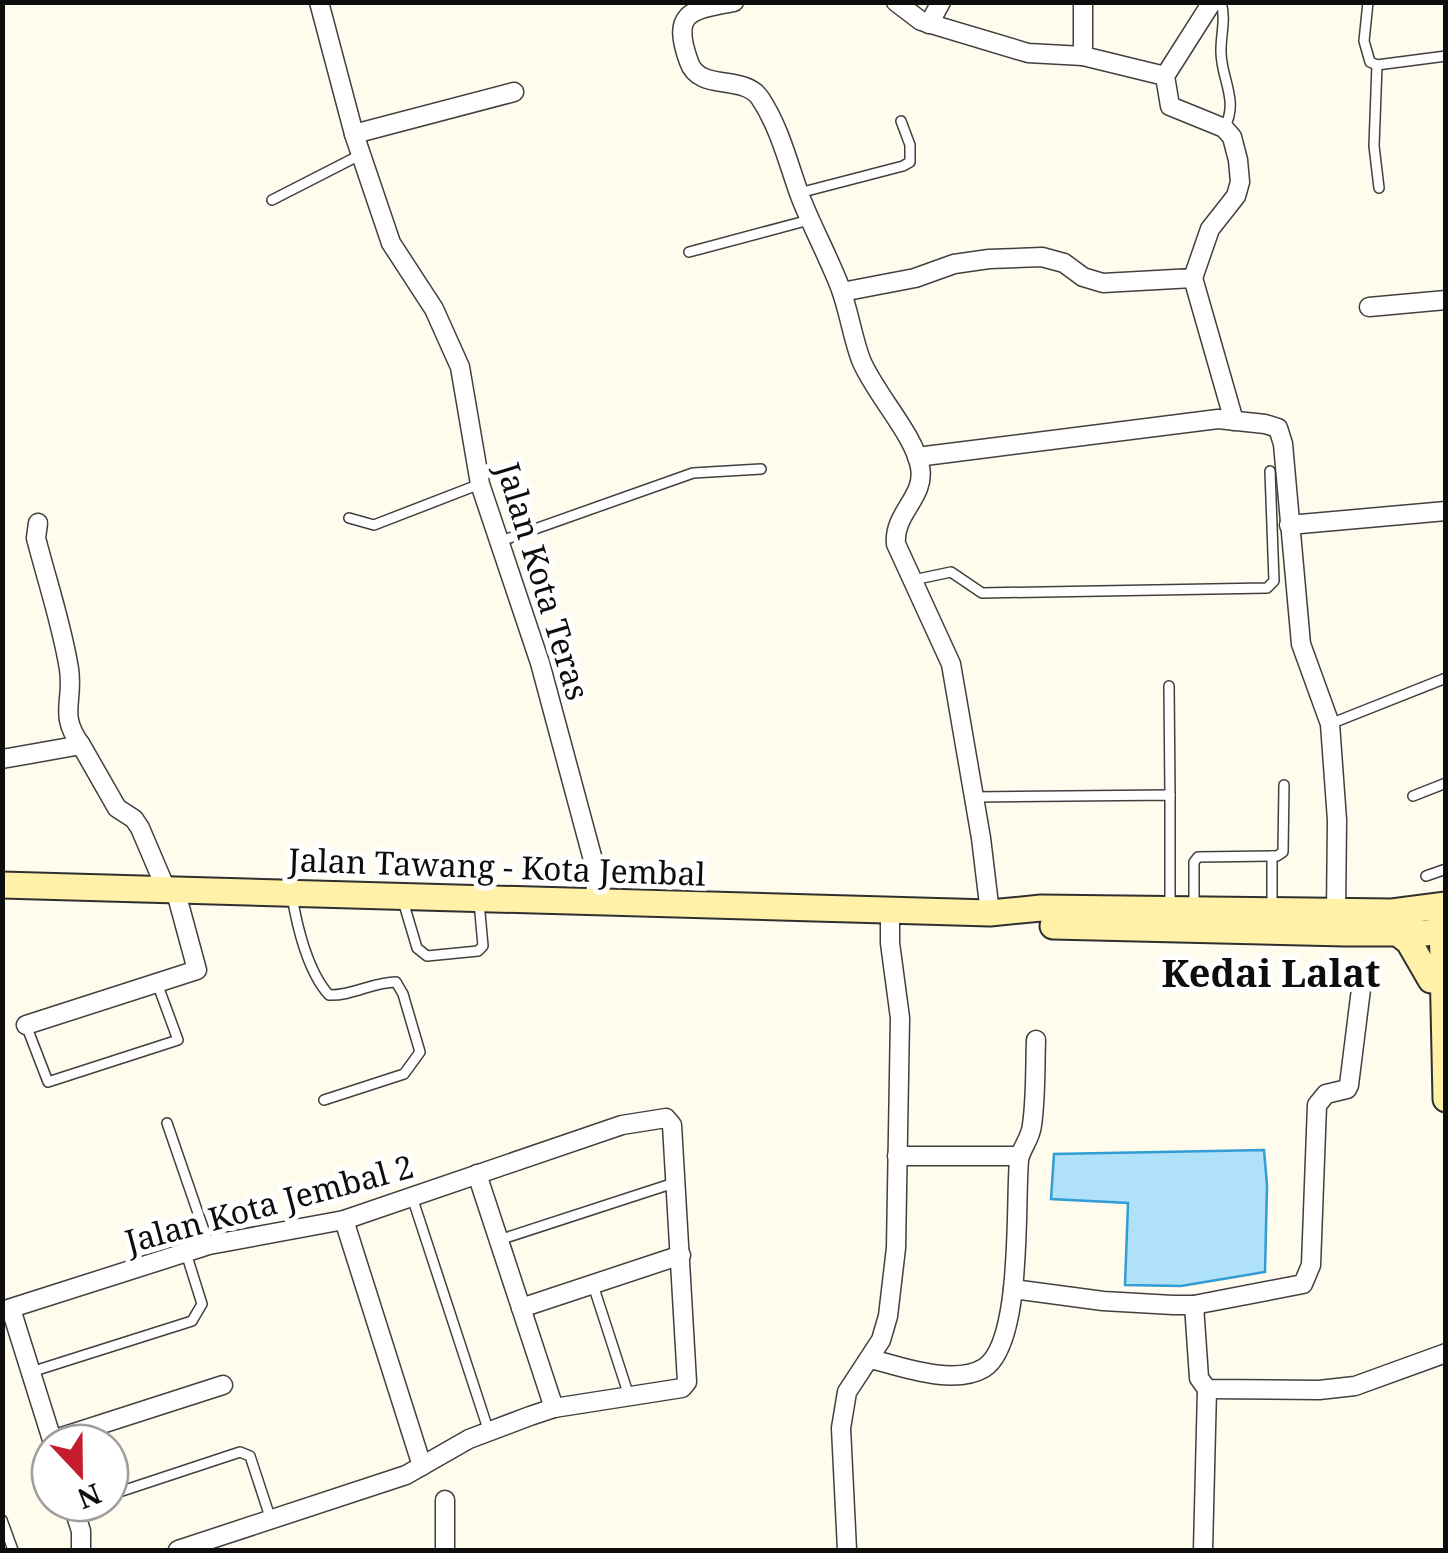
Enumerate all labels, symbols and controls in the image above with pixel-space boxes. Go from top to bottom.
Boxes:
street label: Jalan Kota Teras [487,456,601,705]
street label: Jalan Tawang - Kota Jembal [287,837,706,895]
district label: Kedai Lalat [1162,946,1380,998]
street label: Jalan Kota Jembal 2 [119,1144,418,1262]
north arrow [30,1423,130,1523]
text: N [72,1475,107,1519]

